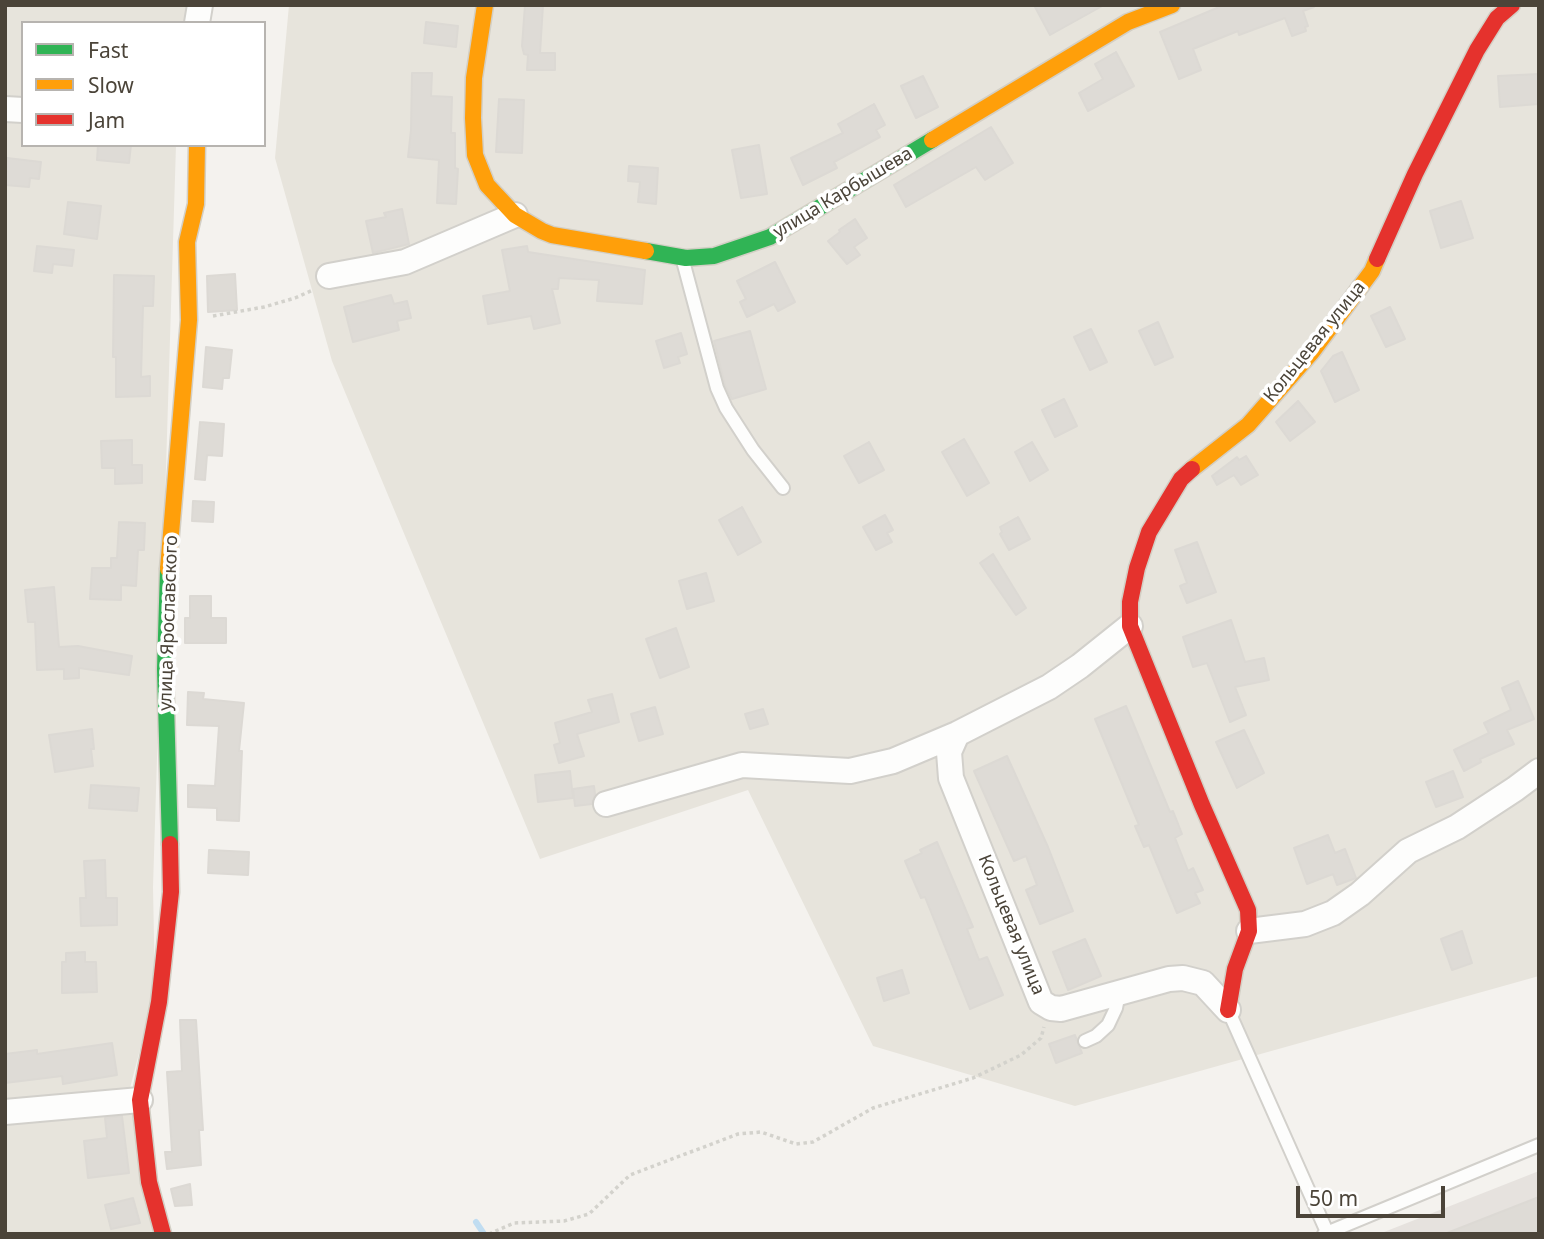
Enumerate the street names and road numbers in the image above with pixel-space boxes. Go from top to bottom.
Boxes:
street label: улица Карбышева [770,143,916,243]
street label: Кольцевая улица [1260,277,1370,407]
street label: улица Ярославского [155,535,183,711]
street label: Кольцевая улица [973,852,1049,998]

